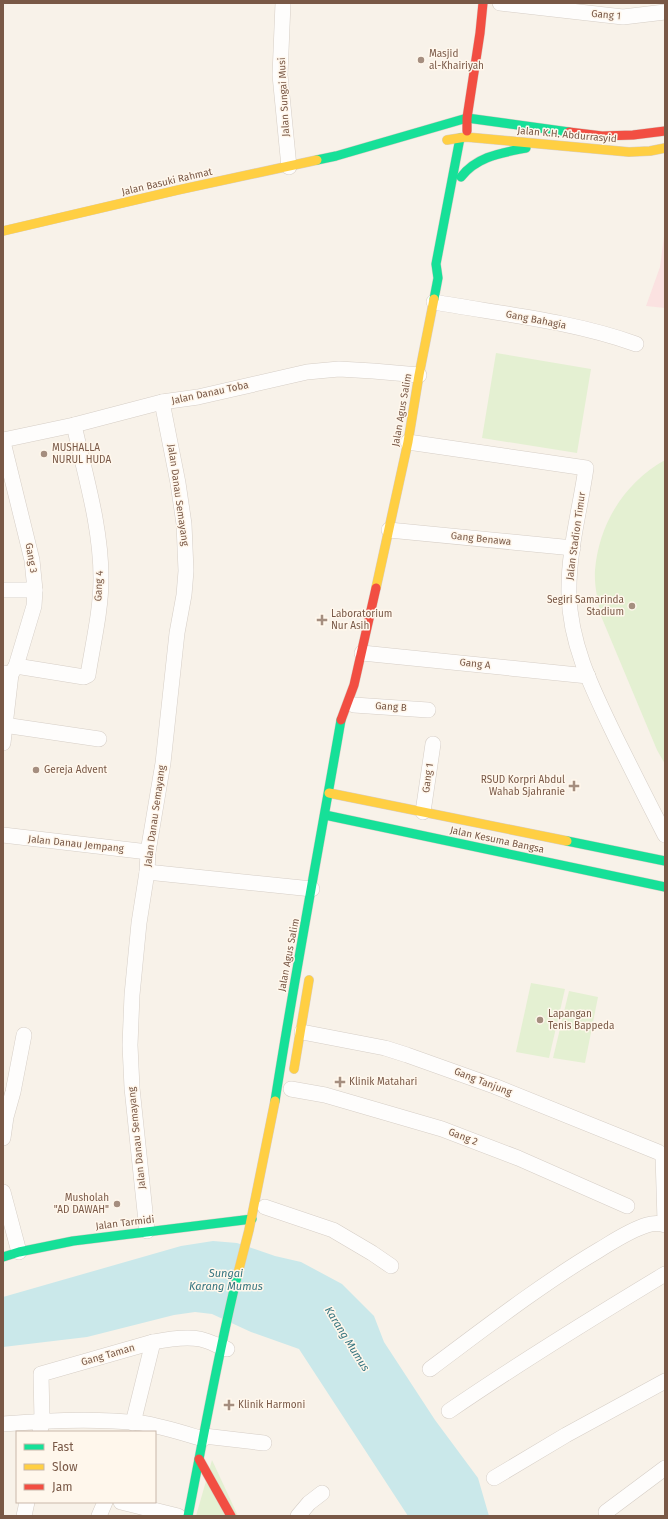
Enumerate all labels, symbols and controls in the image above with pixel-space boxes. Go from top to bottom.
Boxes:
street label: Gang 1 [591,8,621,22]
place label: Masjid al-Khairiyah [429,48,484,72]
marker: Masjid al-Khairiyah [416,55,426,65]
street label: Jalan Sungai Musi [276,57,292,137]
street label: Jalan K.H. Abdurrasyid [517,125,617,145]
street label: Jalan Basuki Rahmat [121,166,214,198]
street label: Gang Bahagia [505,308,567,332]
street label: Jalan Agus Salim [390,372,414,448]
street label: Jalan Danau Toba [170,379,250,407]
place label: MUSHALLA NURUL HUDA [52,442,111,466]
street label: Jalan Danau Semayang [165,443,191,548]
marker: MUSHALLA NURUL HUDA [39,449,49,459]
street label: Jalan Stadion Timur [564,491,588,581]
street label: Gang Benawa [450,530,512,548]
street label: Gang 3 [22,542,40,574]
street label: Gang 4 [92,570,106,602]
place label: Segiri Samarinda Stadium [547,594,624,618]
marker: Segiri Samarinda Stadium [627,601,637,611]
place label: Laboratorium Nur Asih [331,608,392,632]
marker: Laboratorium Nur Asih [316,614,328,626]
street label: Gang A [459,656,491,672]
street label: Gang B [375,700,407,714]
street label: Gang 1 [420,762,436,794]
street label: Jalan Danau Semayang [142,763,168,868]
place label: Gereja Advent [44,764,108,776]
marker: Gereja Advent [31,765,41,775]
place label: RSUD Korpri Abdul Wahab Sjahranie [481,774,565,798]
marker: RSUD Korpri Abdul Wahab Sjahranie [568,780,580,792]
street label: Jalan Kesuma Bangsa [449,824,545,856]
street label: Jalan Danau Jempang [28,833,125,855]
street label: Jalan Agus Salim [276,917,302,993]
place label: Lapangan Tenis Bappeda [548,1008,614,1032]
marker: Lapangan Tenis Bappeda [535,1015,545,1025]
street label: Gang Tanjung [452,1065,514,1099]
marker: Klinik Matahari [334,1076,346,1088]
place label: Klinik Matahari [349,1076,417,1088]
street label: Jalan Danau Semayang [126,1085,148,1190]
street label: Gang 2 [447,1126,479,1148]
place label: Musholah "AD DAWAH" [54,1192,109,1216]
marker: Musholah "AD DAWAH" [112,1199,122,1209]
street label: Jalan Tarmidi [95,1213,155,1233]
water label: Sungai Karang Mumus [189,1267,263,1293]
water label: Karang Mumus [322,1304,372,1374]
street label: Gang Taman [80,1342,136,1368]
marker: Klinik Harmoni [223,1399,235,1411]
place label: Klinik Harmoni [238,1399,305,1411]
legend [16,1431,156,1503]
text: Fast [52,1440,74,1454]
text: Slow [52,1460,78,1474]
text: Jam [52,1480,72,1494]

